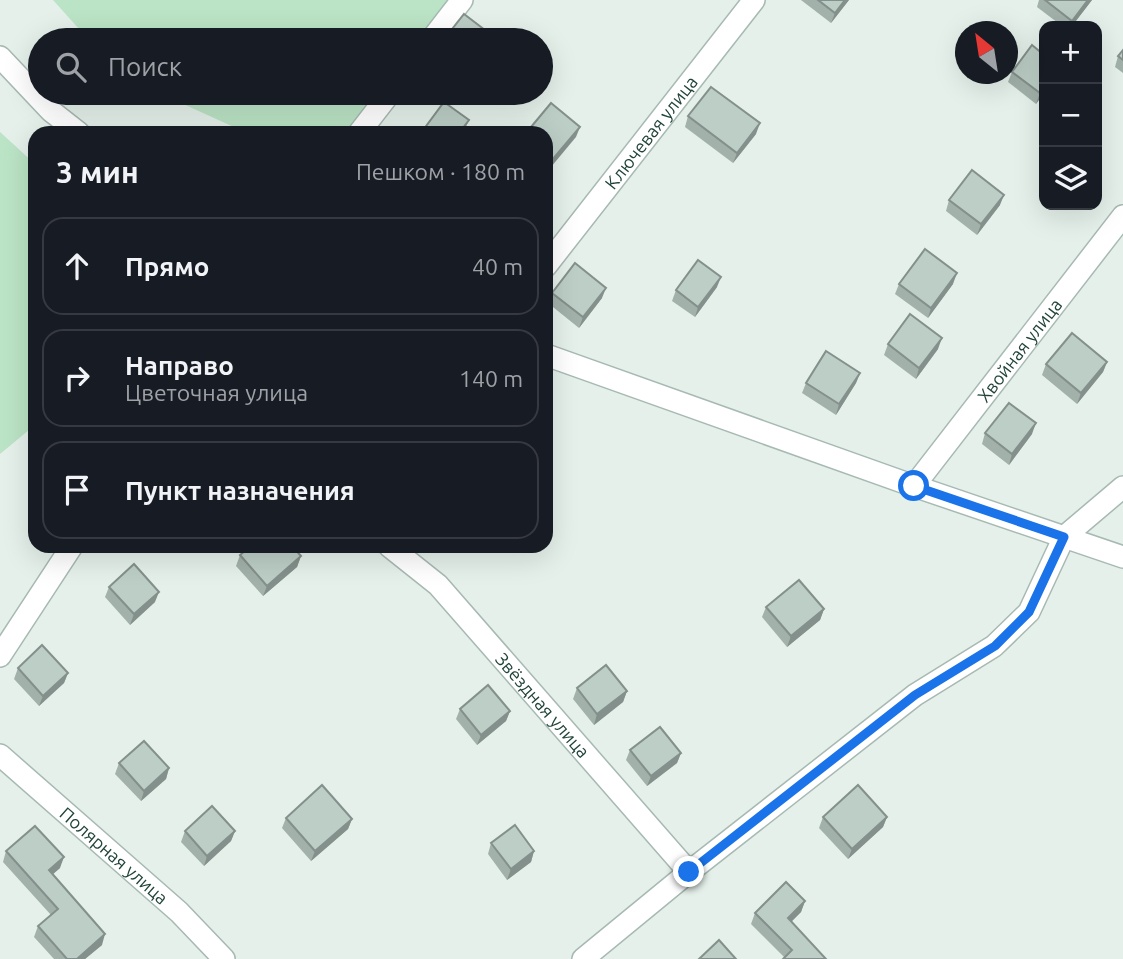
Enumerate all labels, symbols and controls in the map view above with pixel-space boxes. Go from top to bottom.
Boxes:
north arrow [955,21,1018,84]
map controls [1039,21,1102,210]
button: + [1039,21,1102,84]
search box [28,28,553,105]
icon: search [52,48,90,86]
text: Поиск [108,52,182,81]
street label: Ключевая улица [600,72,701,193]
button: − [1039,84,1102,147]
button: layers [1039,147,1102,210]
text: 3 мин [56,155,139,189]
text: Пешком · 180 m [356,159,525,184]
icon: ahead [58,247,96,285]
text: Прямо [125,252,209,281]
text: 40 m [472,254,523,279]
street label: Хвойная улица [973,294,1065,406]
text: Направо [125,351,234,380]
icon: right [58,359,96,397]
text: 140 m [459,366,523,391]
text: Цветочная улица [125,380,308,405]
route start [898,470,929,501]
icon: arrive [58,471,96,509]
text: Пункт назначения [125,476,355,505]
street label: Звёздная улица [492,649,594,761]
street label: Полярная улица [56,803,172,908]
route end [673,856,704,887]

